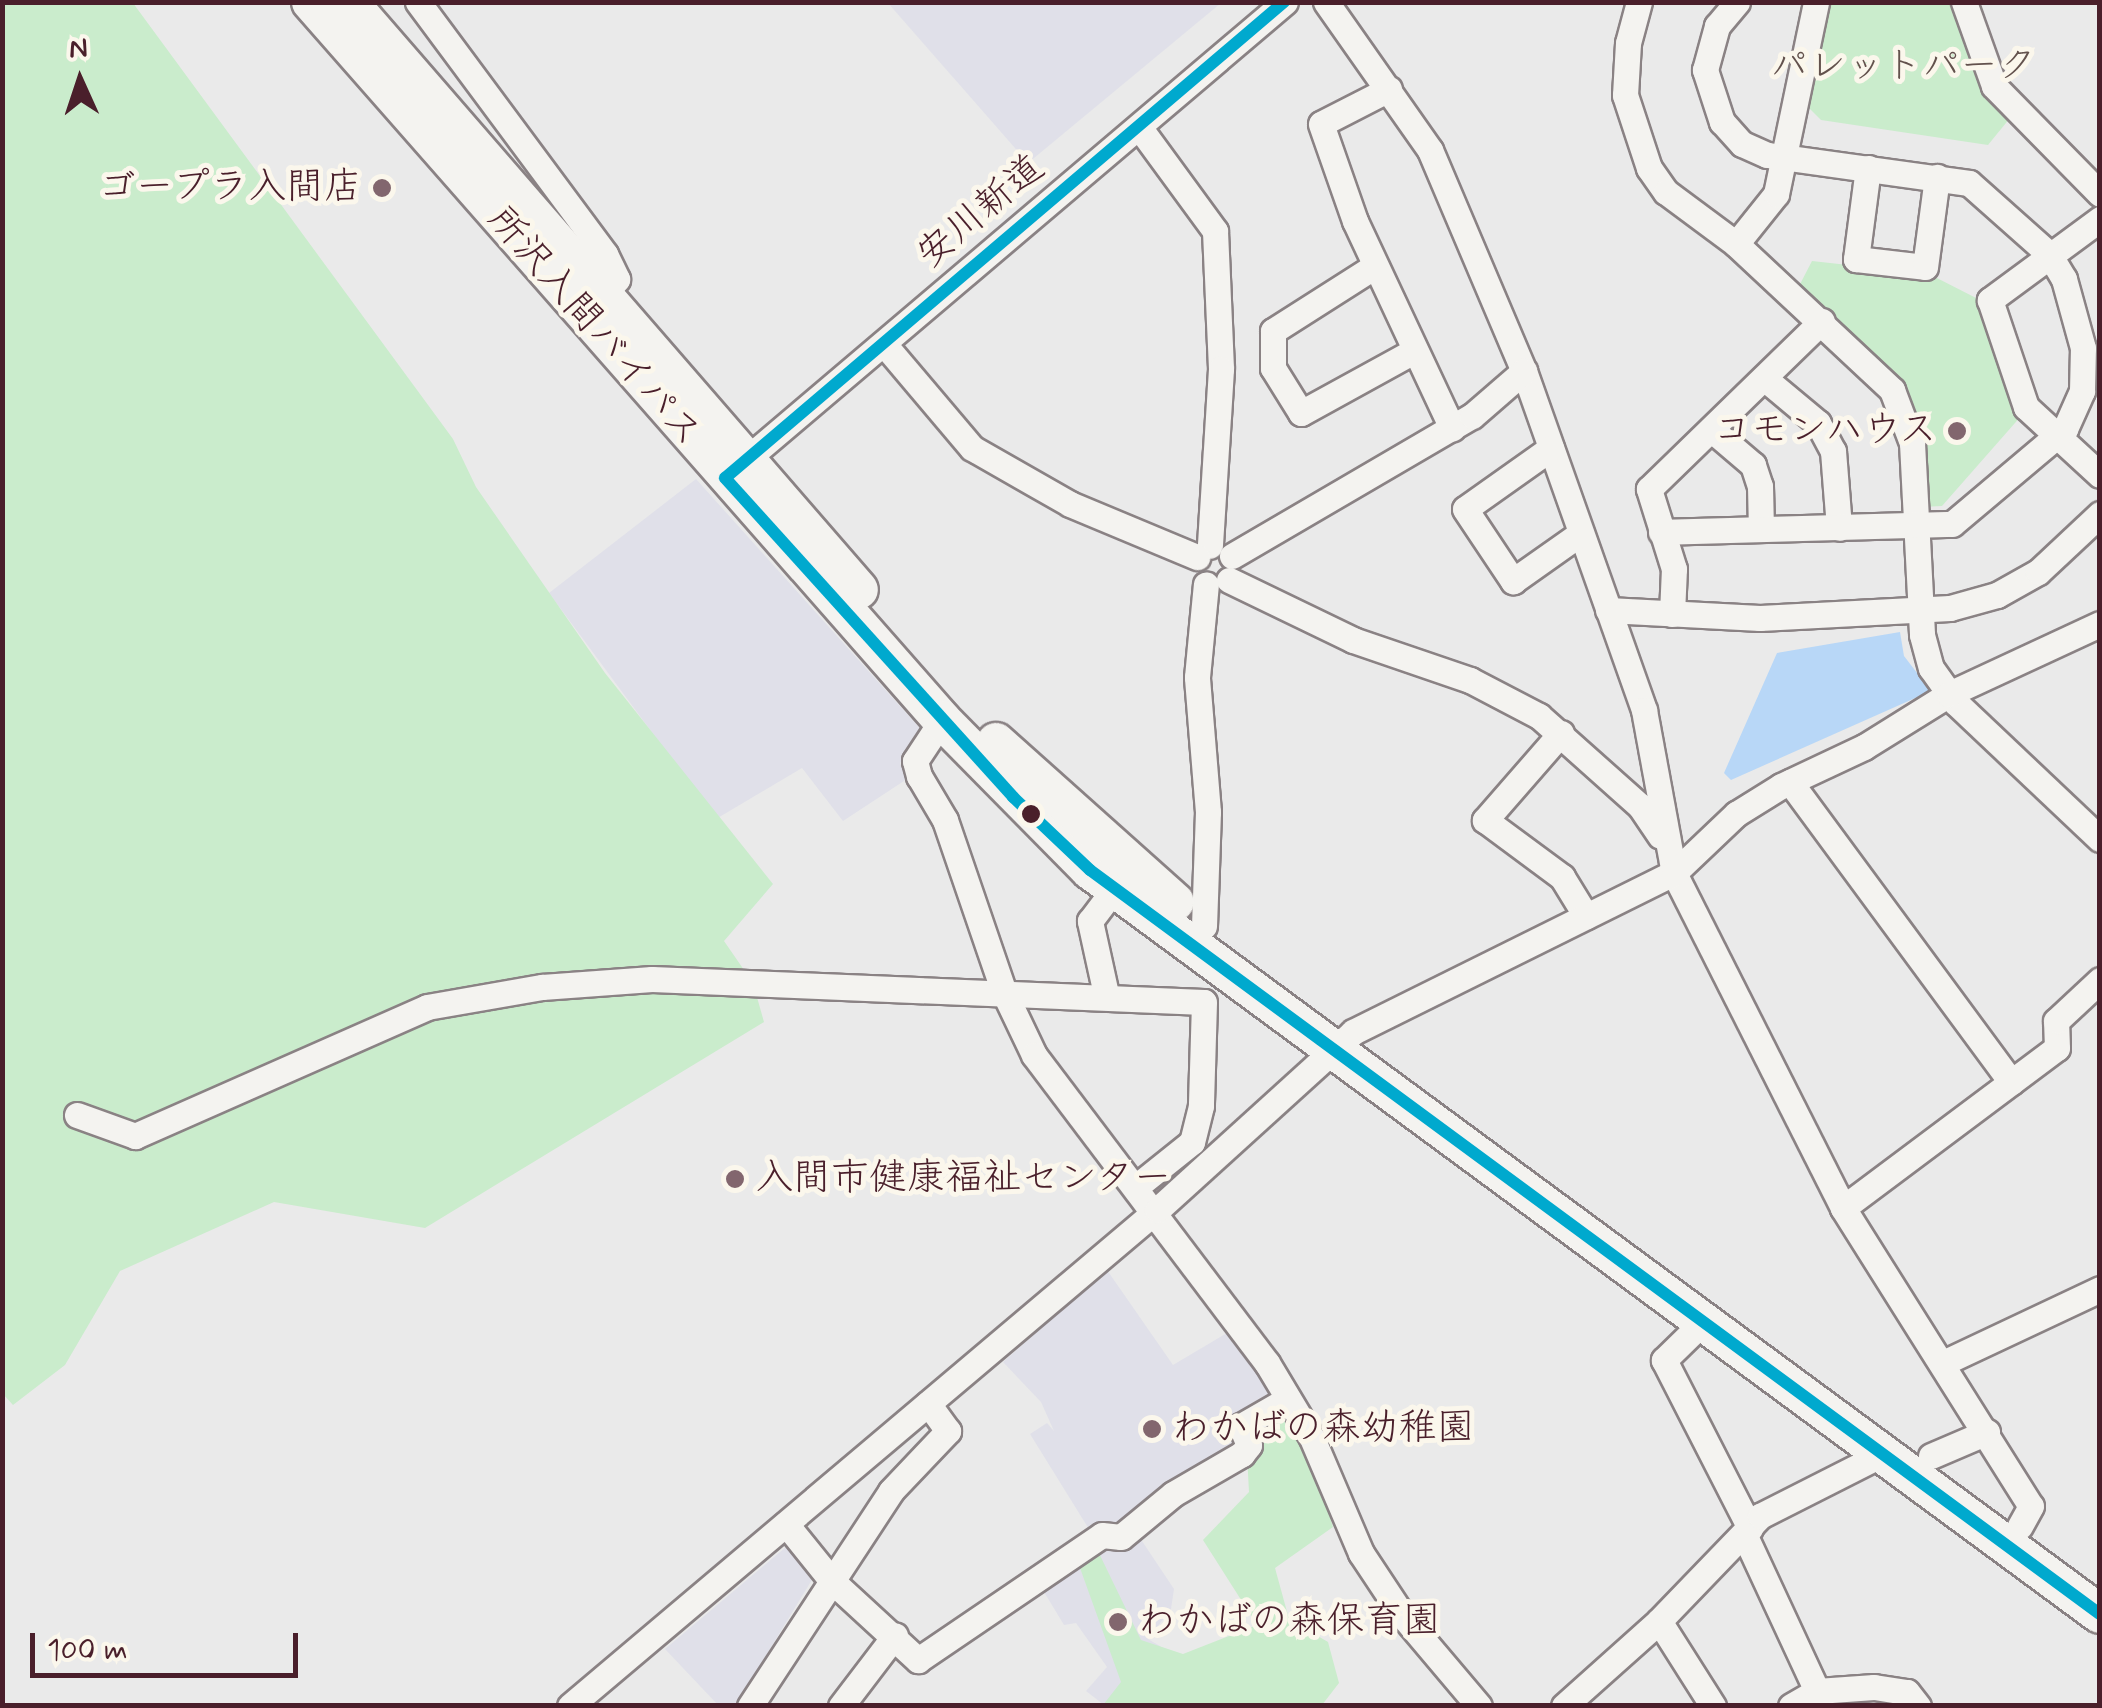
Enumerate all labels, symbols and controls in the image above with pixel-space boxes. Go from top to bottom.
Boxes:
north arrow [30,30,130,130]
text: N [68,31,89,69]
park label: パレットパーク [1770,44,2036,90]
street label: 安川新道 [908,146,1054,278]
place label: ゴープラ入間店 [96,165,362,211]
marker: ゴープラ入間店 [371,177,393,199]
street label: 所沢入間バイパス [477,197,711,457]
place label: コモンハウス [1709,408,1937,454]
marker: コモンハウス [1946,420,1968,442]
unlabelled marker [1021,804,1041,824]
place label: 入間市健康福祉センター [755,1156,1173,1202]
marker: 入間市健康福祉センター [724,1168,746,1190]
place label: わかばの森幼稚園 [1172,1406,1476,1452]
marker: わかばの森幼稚園 [1141,1418,1163,1440]
place label: わかばの森保育園 [1138,1599,1442,1645]
marker: わかばの森保育園 [1107,1611,1129,1633]
scale bar [35,1613,302,1675]
text: 100 m [47,1631,128,1670]

